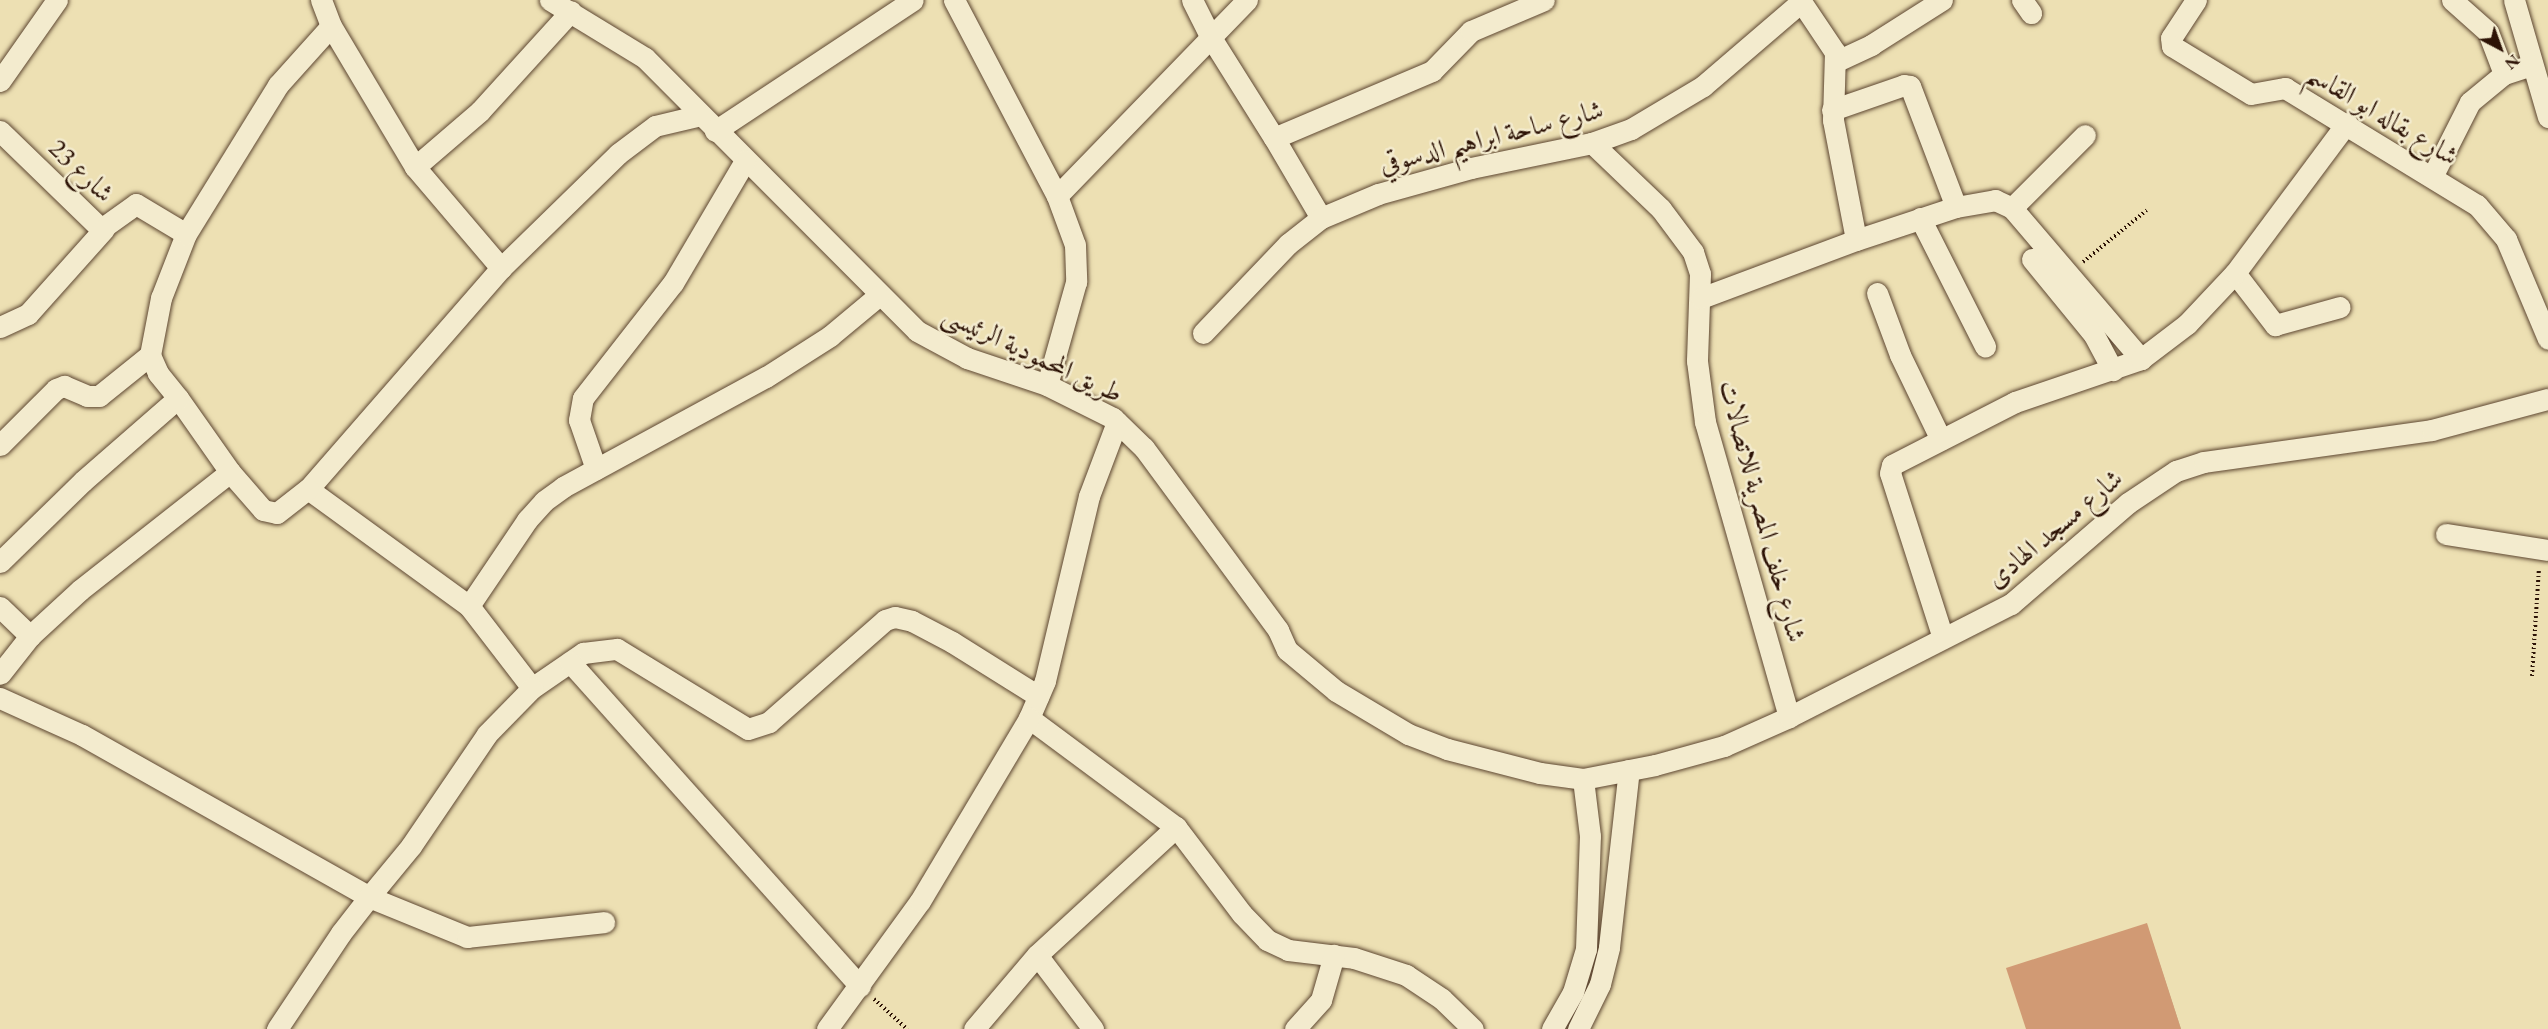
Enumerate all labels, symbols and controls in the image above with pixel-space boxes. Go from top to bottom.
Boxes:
north arrow [2470,18,2530,78]
text: N [2500,50,2524,74]
street label: شارع بقاله ابو القاسم [2301,56,2465,172]
street label: شارع ساحة ابراهيم الدسوقي [1376,92,1606,180]
street label: شارع 23 [43,131,121,209]
street label: طريق المحمودية الرئيسى [938,297,1128,409]
street label: شارع خلف المصرية للاتصالات [1712,376,1814,646]
street label: شارع مسجد الهادى [1979,462,2129,594]

